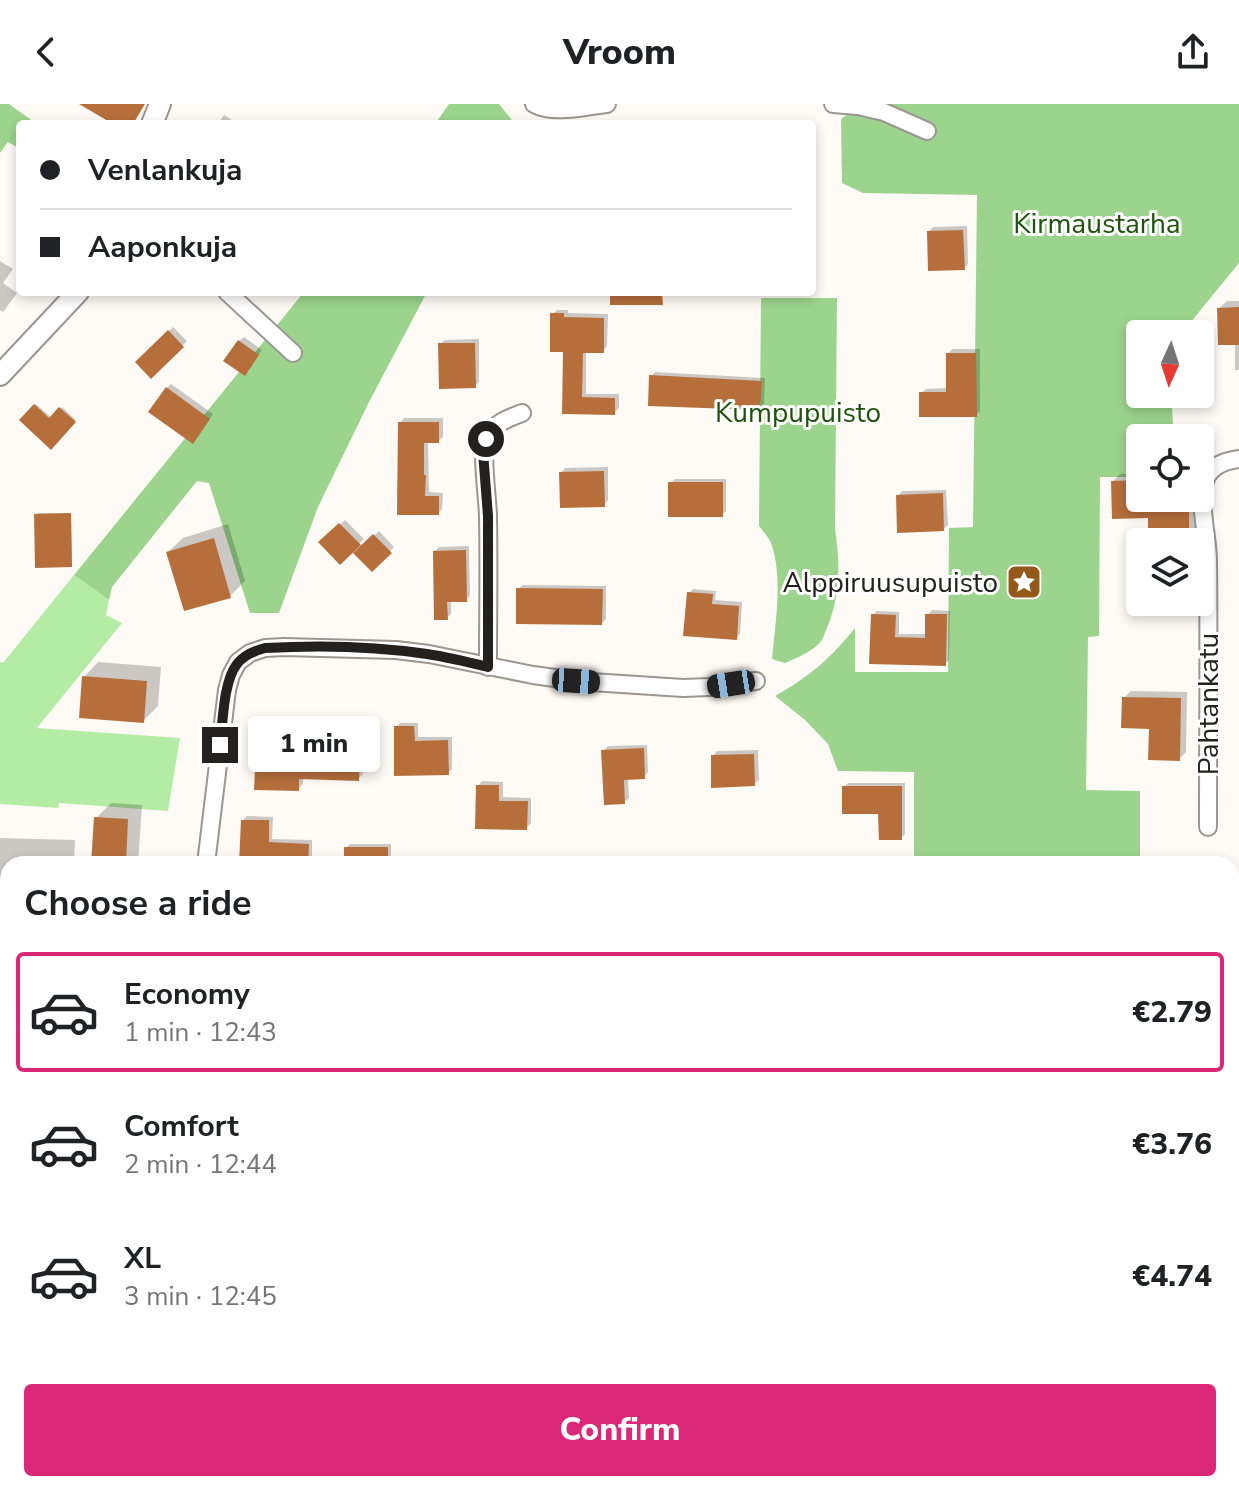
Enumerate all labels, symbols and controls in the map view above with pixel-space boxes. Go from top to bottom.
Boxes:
text: Vroom [563,28,676,77]
icon: back [24,30,68,74]
icon: share [1171,30,1215,74]
text: Venlankuja [88,150,242,191]
park label: Kirmaustarha [1013,205,1181,243]
text: Aaponkuja [88,227,237,268]
north arrow [1126,320,1214,408]
map controls [1126,320,1214,616]
park label: Kumpupuisto [715,394,881,432]
route start [468,421,504,457]
button: locate [1126,424,1214,512]
button: layers [1126,528,1214,616]
place icon: Alppiruusupuisto [1005,563,1043,601]
place label: Alppiruusupuisto [782,564,998,602]
street label: Pahtankatu [1190,633,1228,775]
car [551,667,601,695]
car [705,668,757,700]
callout: 1 min [248,717,380,773]
text: 1 min [280,726,348,761]
route end [202,727,238,763]
text: Choose a ride [24,879,252,928]
text: Economy [124,974,250,1015]
icon: car [28,976,100,1048]
text: €2.79 [1132,992,1212,1033]
text: 1 min · 12:43 [124,1015,277,1050]
text: Comfort [124,1106,239,1147]
icon: car [28,1108,100,1180]
text: €3.76 [1132,1124,1212,1165]
text: 2 min · 12:44 [124,1147,277,1182]
text: XL [124,1238,161,1279]
icon: car [28,1240,100,1312]
text: €4.74 [1132,1256,1212,1297]
text: 3 min · 12:45 [124,1279,277,1314]
button: Confirm [24,1384,1216,1476]

